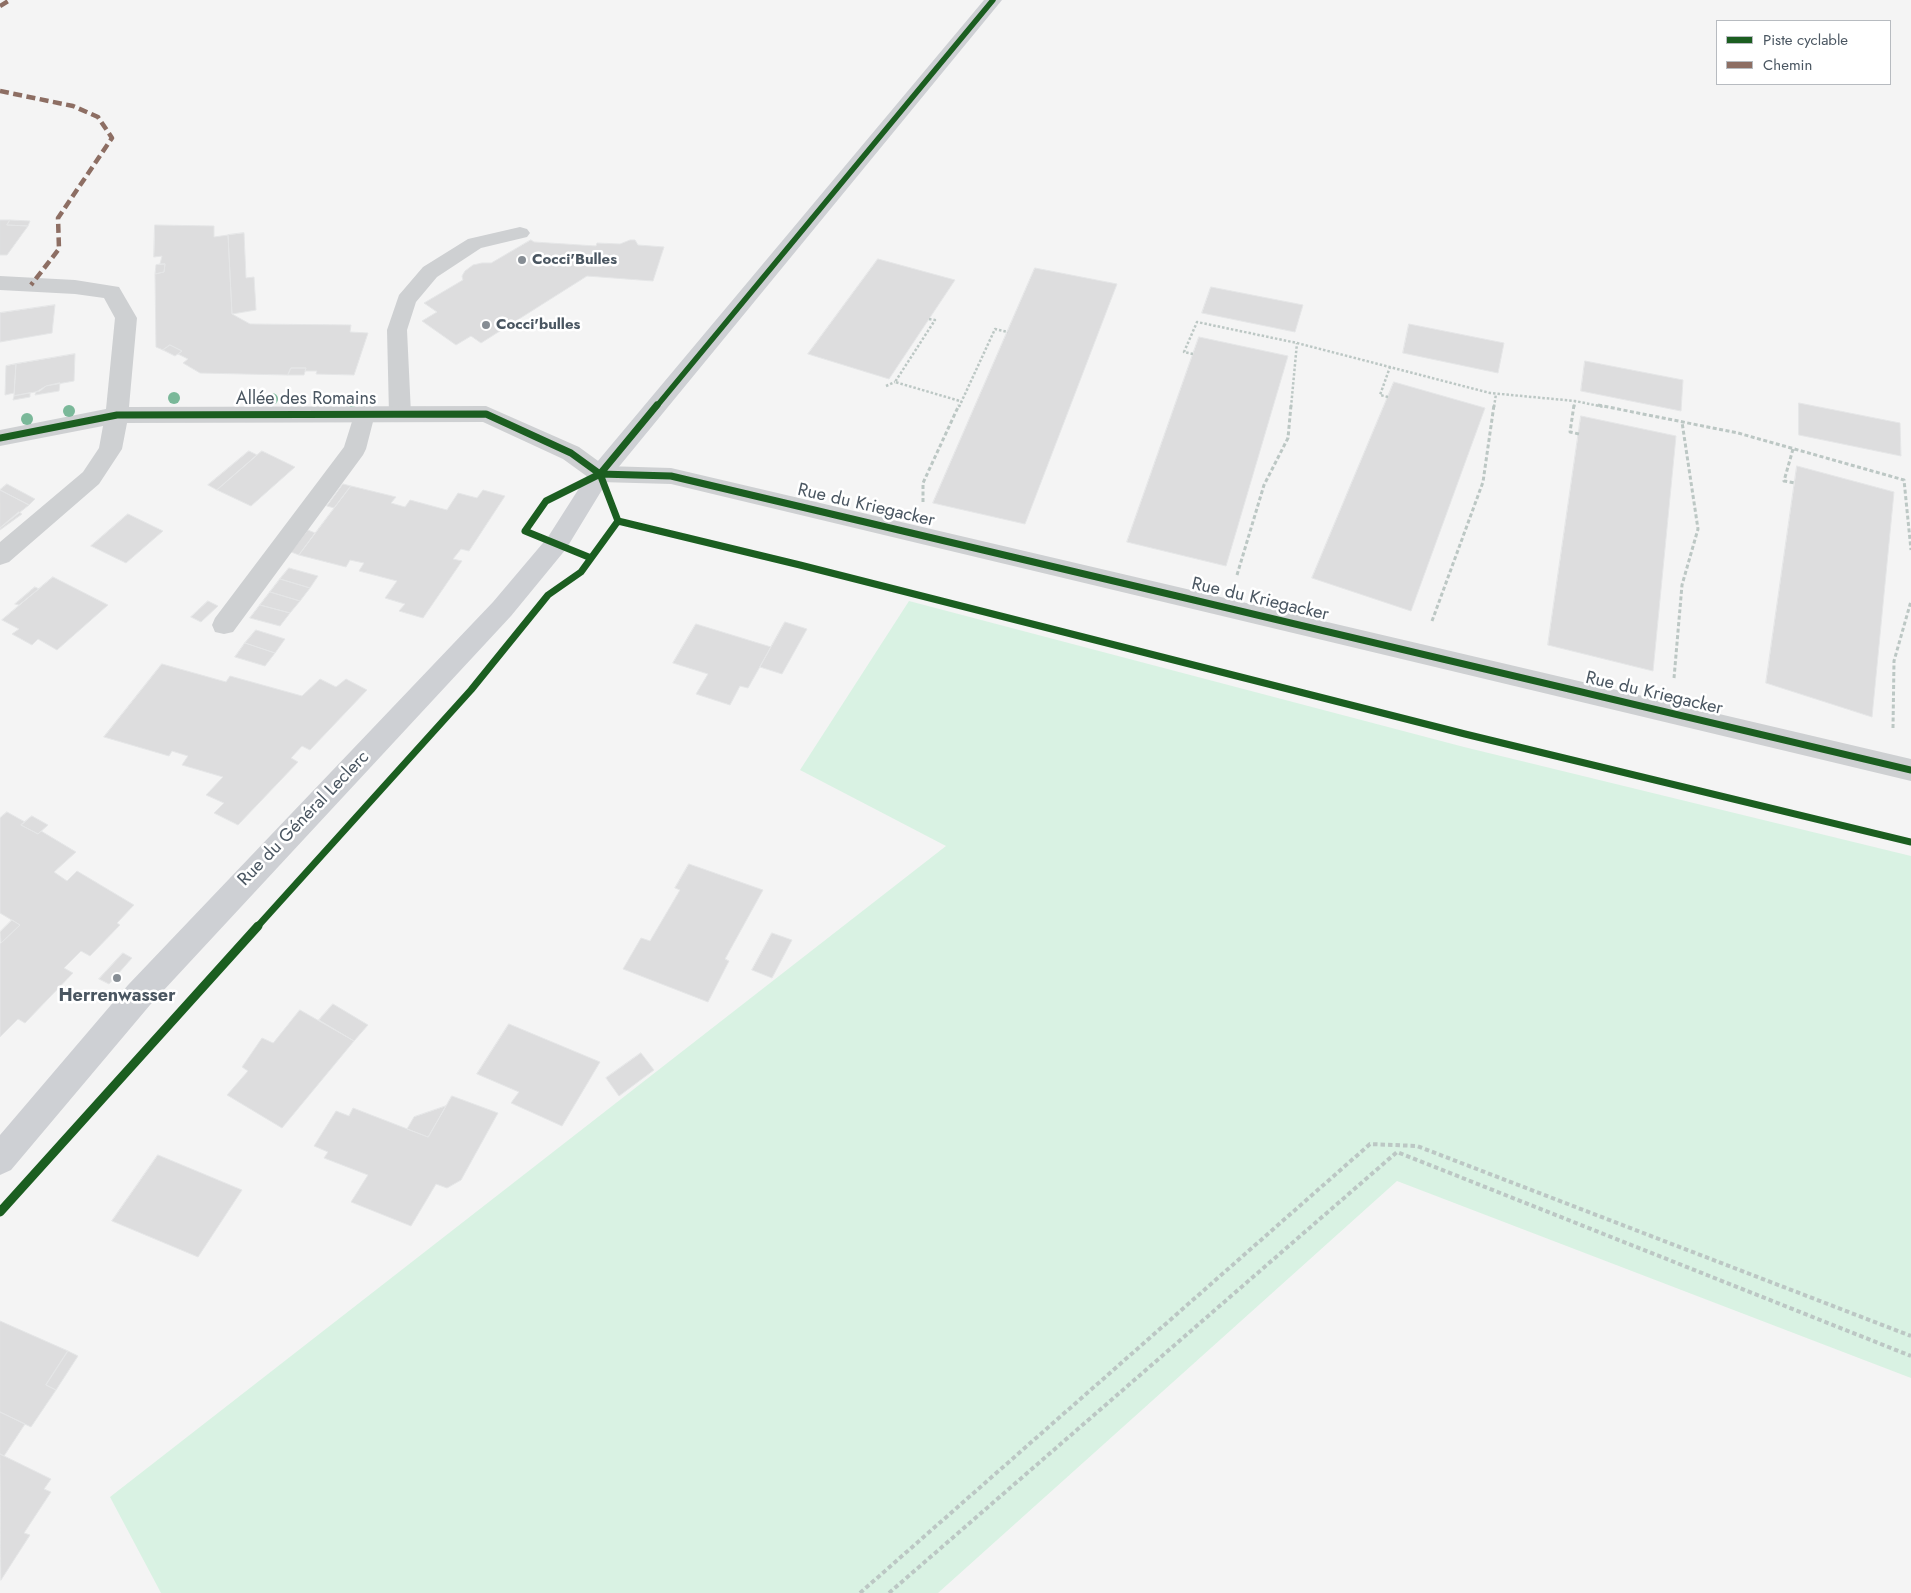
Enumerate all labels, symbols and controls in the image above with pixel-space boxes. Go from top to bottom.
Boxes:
legend [1716,20,1891,85]
text: Piste cyclable [1763,29,1848,51]
text: Chemin [1763,54,1812,76]
place label: Cocci'Bulles [532,251,617,269]
marker: Cocci'Bulles [516,254,528,266]
place label: Cocci'bulles [496,316,580,334]
marker: Cocci'bulles [480,319,492,331]
street label: Allée des Romains [236,389,376,411]
street label: Rue du Kriegacker [795,480,937,532]
street label: Rue du Kriegacker [1189,574,1331,626]
street label: Rue du Kriegacker [1583,668,1725,720]
street label: Rue du Général Leclerc [234,747,374,891]
marker: Herrenwasser [111,972,123,984]
place label: Herrenwasser [58,986,176,1008]

